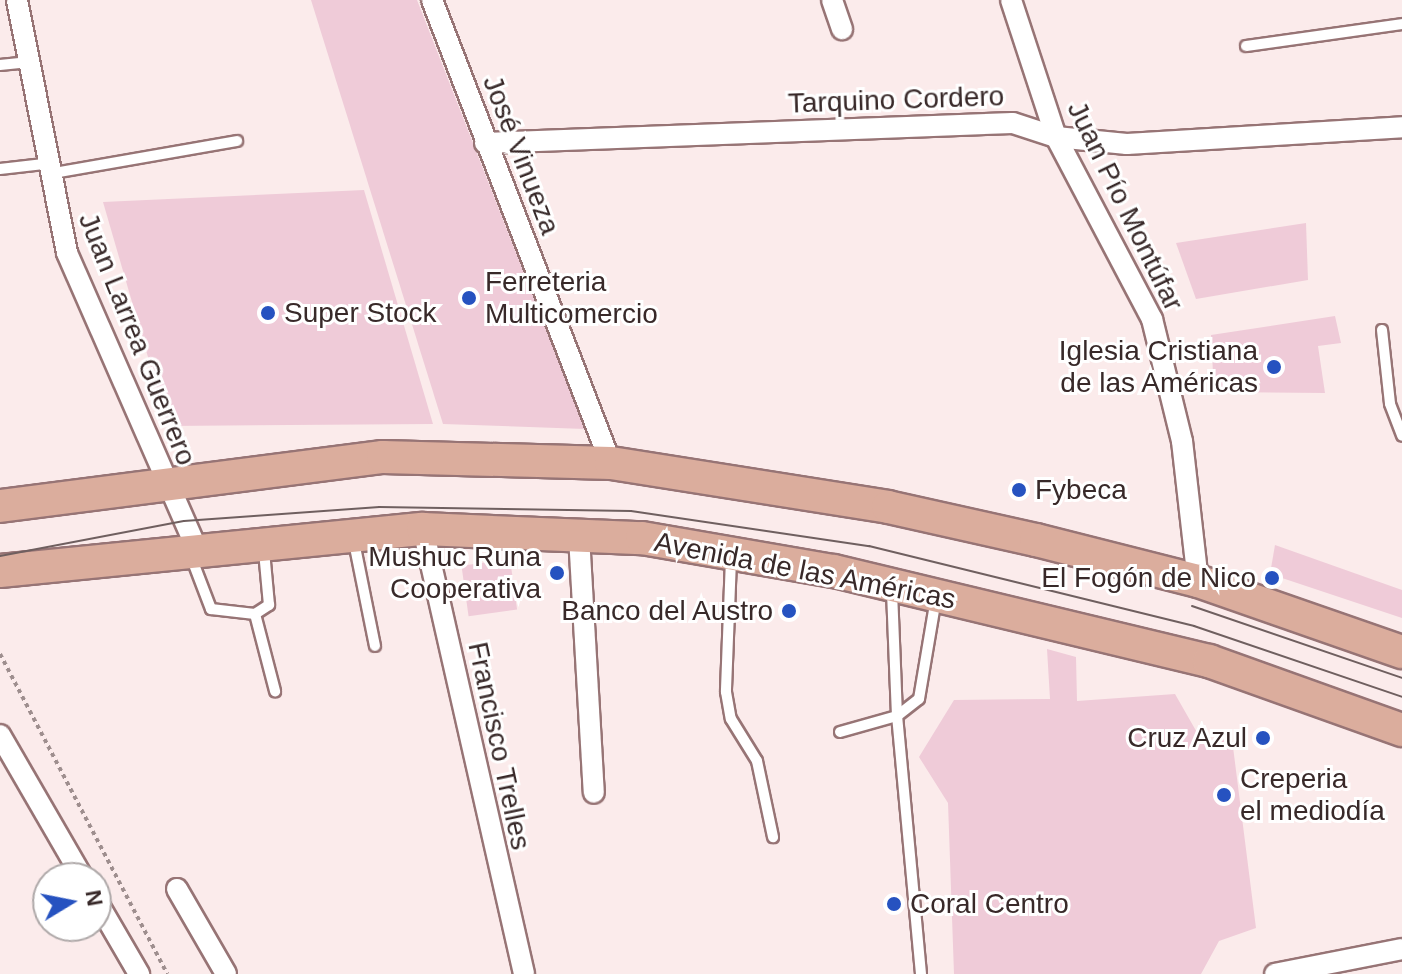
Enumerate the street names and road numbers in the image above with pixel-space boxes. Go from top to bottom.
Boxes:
street label: José Vinueza [475,71,567,239]
street label: Tarquino Cordero [787,79,1005,121]
street label: Juan Pío Montúfar [1060,96,1190,316]
street label: Juan Larrea Guerrero [71,208,203,470]
street label: Avenida de las Américas [651,525,959,617]
street label: Francisco Trelles [461,639,537,853]

